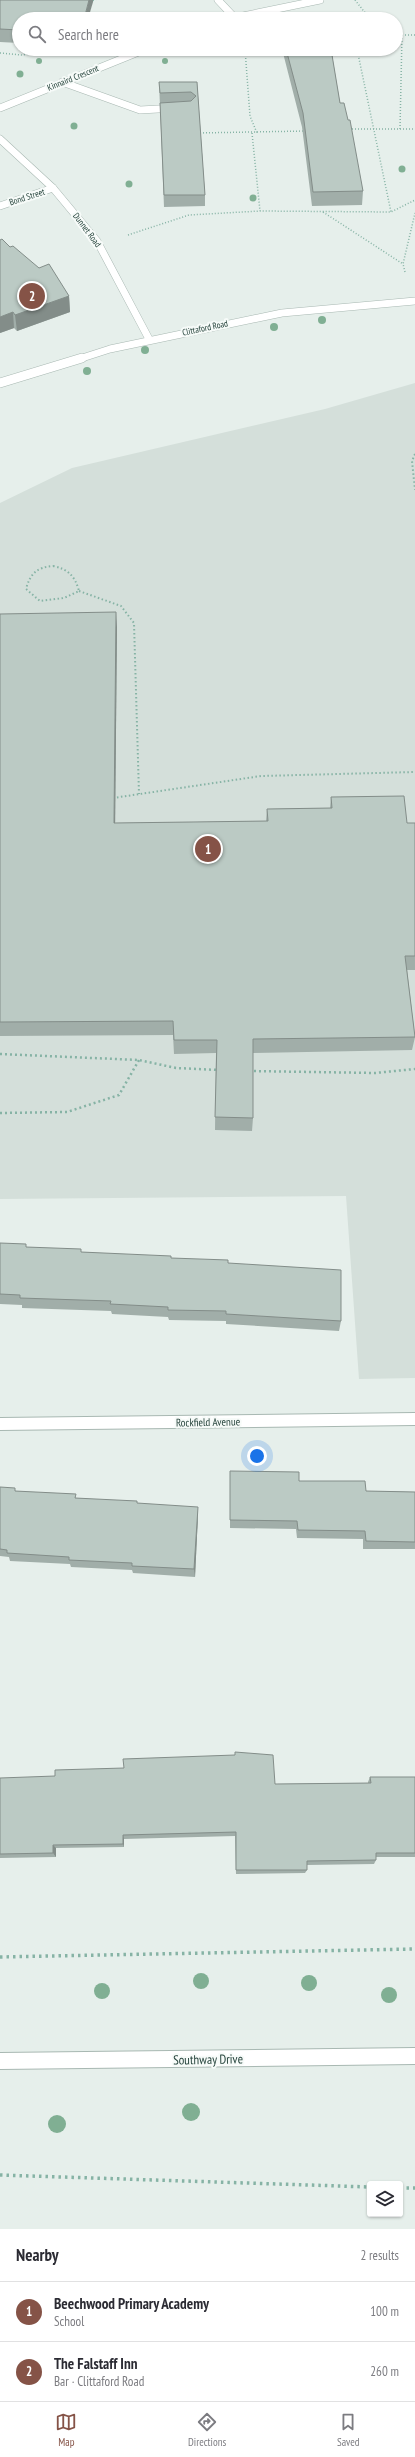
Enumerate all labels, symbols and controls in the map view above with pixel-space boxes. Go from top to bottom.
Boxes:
search box [12,12,403,56]
icon: search [26,23,48,45]
text: Search here [58,25,119,44]
street label: Kinnaird Crescent [45,62,101,93]
street label: Bond Street [8,185,46,207]
street label: Dunnet Road [71,210,104,249]
pin: 2 [19,281,45,311]
street label: Clittaford Road [181,317,229,338]
pin: 1 [195,834,221,864]
street label: Rockfield Avenue [176,1414,241,1430]
your location [247,1446,267,1466]
street label: Southway Drive [173,2050,243,2069]
map controls [367,2181,403,2217]
button: layers [367,2181,403,2217]
text: Nearby [16,2244,59,2266]
text: 2 results [360,2247,399,2264]
text: Beechwood Primary Academy [54,2294,209,2313]
text: 1 [26,2303,32,2320]
text: 100 m [370,2303,399,2320]
text: School [54,2313,84,2330]
text: The Falstaff Inn [54,2354,137,2373]
text: 2 [26,2363,32,2380]
text: 260 m [370,2363,399,2380]
text: Bar · Clittaford Road [54,2373,144,2390]
tab: Map [55,2411,77,2449]
tab: Directions [188,2411,226,2449]
tab: Saved [337,2411,360,2449]

